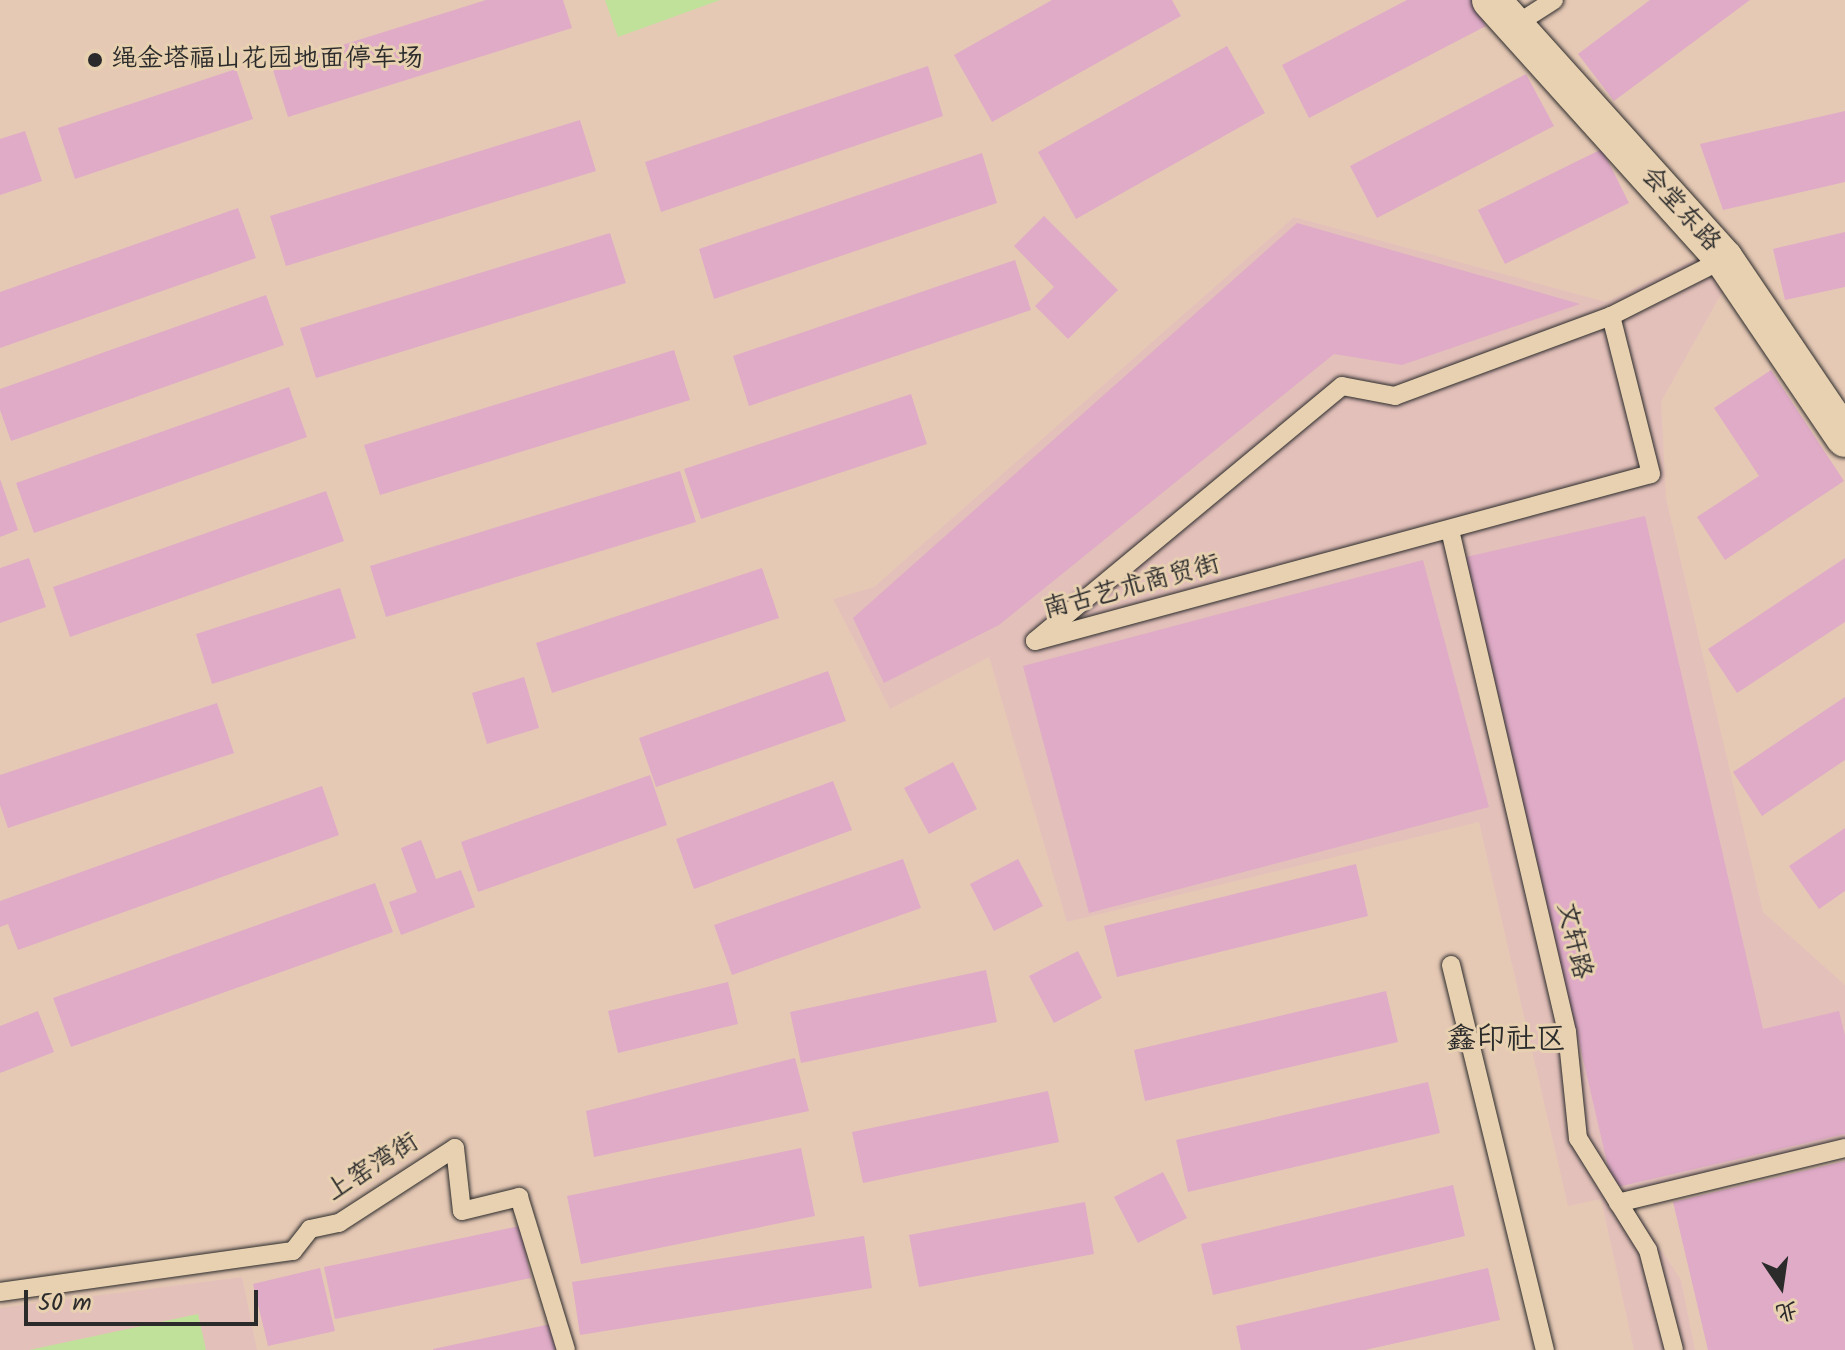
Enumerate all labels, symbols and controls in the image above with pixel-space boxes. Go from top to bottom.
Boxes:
place label: 绳金塔福山花园地面停车场 [111,44,423,76]
marker: 绳金塔福山花园地面停车场 [86,51,104,69]
street label: 会堂东路 [1634,161,1726,259]
street label: 南古艺术商贸街 [1040,549,1224,627]
street label: 文轩路 [1549,899,1597,983]
district label: 鑫印社区 [1446,1022,1566,1058]
street label: 上窑湾街 [321,1127,425,1209]
north arrow [1741,1246,1821,1326]
scale bar [28,1274,262,1324]
text: 50 m [38,1284,92,1323]
text: 北 [1772,1290,1801,1329]

